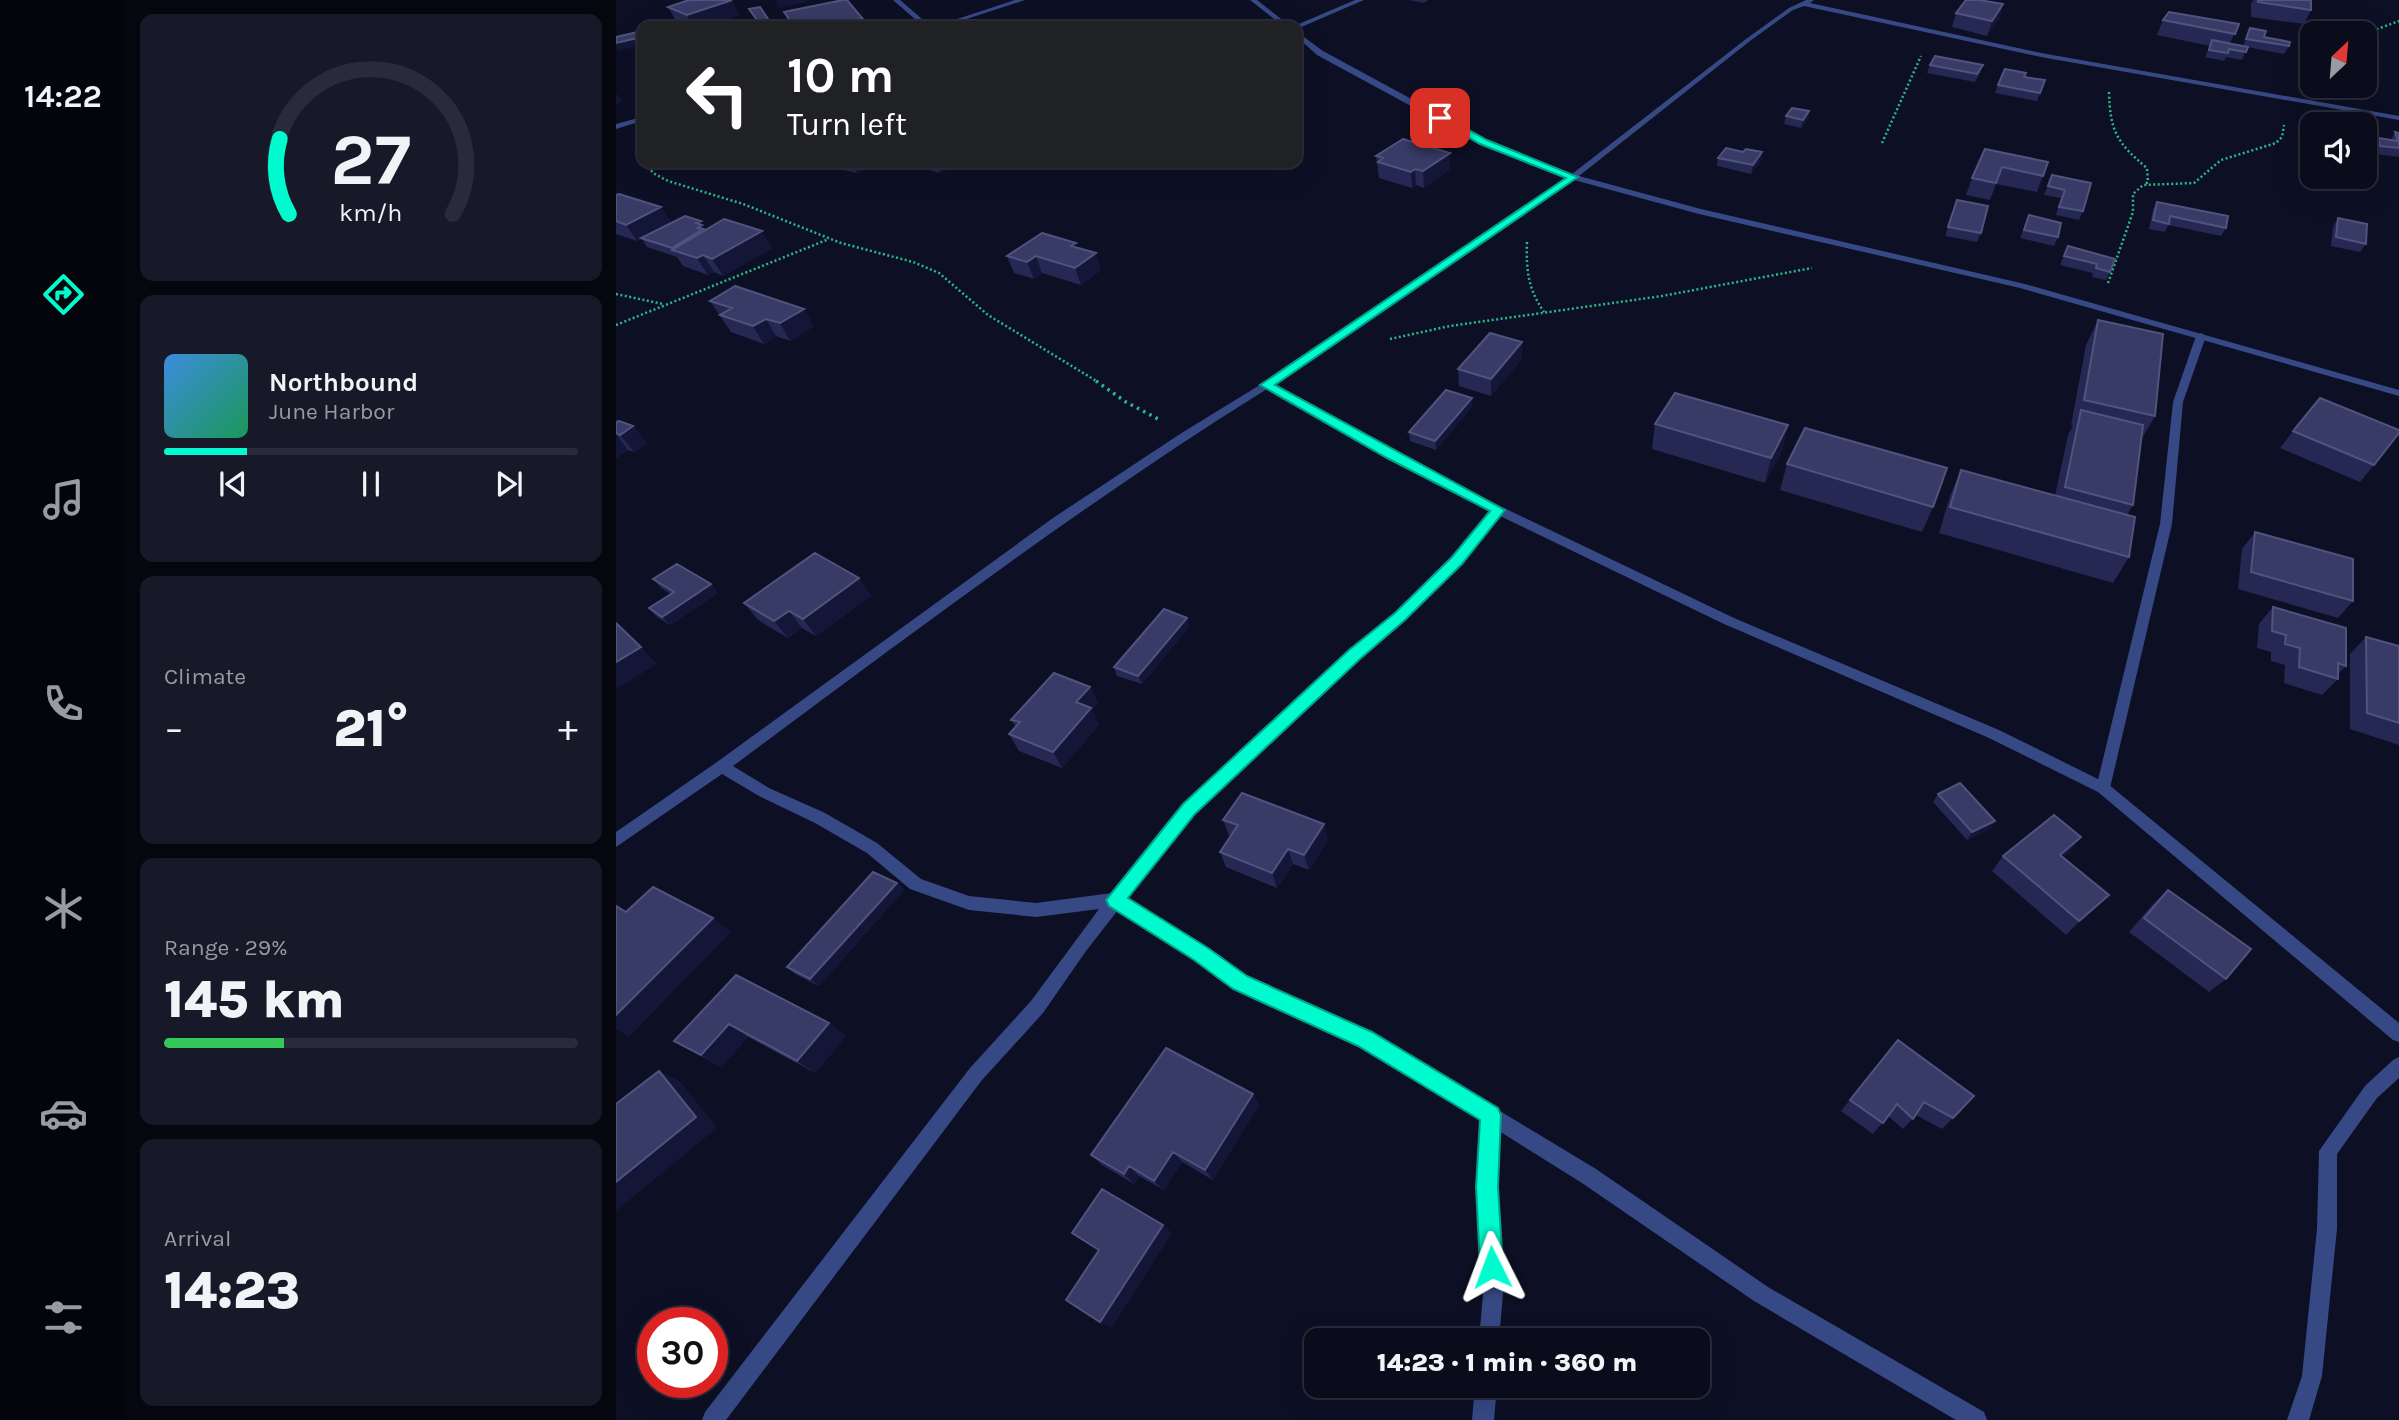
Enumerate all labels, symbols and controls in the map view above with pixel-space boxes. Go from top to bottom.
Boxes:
north arrow [2300,21,2376,98]
map controls [2300,21,2377,189]
text: 10 m [787,47,894,104]
icon: left [672,49,763,140]
text: 14:22 [24,78,102,115]
pin [1410,88,1470,148]
icon: arrive [1421,99,1459,137]
text: Turn left [787,106,907,143]
button: sound [2300,112,2377,189]
text: 27 [331,117,411,202]
text: km/h [339,197,403,226]
icon: directions [39,270,88,319]
text: Northbound [269,367,418,398]
text: June Harbor [269,398,394,425]
icon: previous [214,465,252,503]
icon: pause [352,465,390,503]
icon: next [490,465,528,503]
icon: music [39,475,88,524]
text: Climate [164,663,246,690]
icon: phone [39,679,88,728]
text: 21° [333,698,409,759]
text: − [164,706,184,751]
text: + [558,706,578,751]
icon: climate [39,884,88,933]
text: Range · 29% [164,934,288,961]
text: 145 km [164,969,345,1030]
icon: car [39,1089,88,1138]
text: Arrival [164,1225,231,1252]
position arrow [1455,1230,1529,1304]
text: 14:23 [164,1260,300,1321]
icon: filters [39,1293,88,1342]
speed limit sign: 30 [637,1307,728,1398]
text: 14:23 · 1 min · 360 m [1377,1347,1637,1378]

